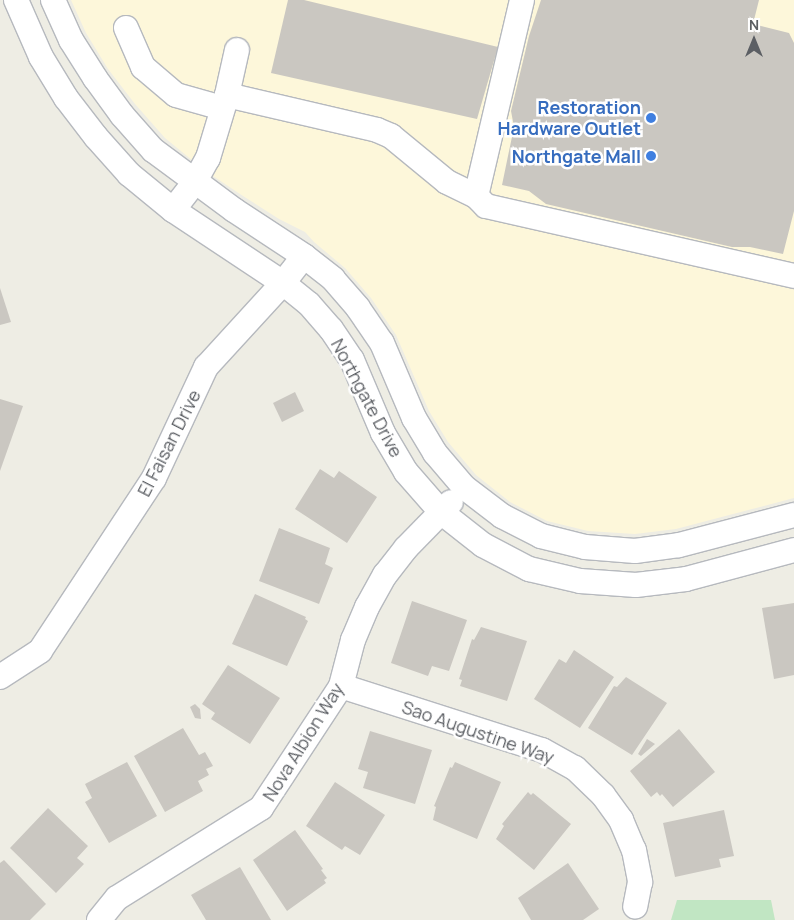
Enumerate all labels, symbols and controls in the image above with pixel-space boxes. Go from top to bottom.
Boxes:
north arrow [729,15,779,65]
text: N [749,15,759,34]
place label: Restoration Hardware Outlet [498,97,641,140]
marker: Restoration Hardware Outlet [645,112,657,124]
place label: Northgate Mall [512,145,641,167]
marker: Northgate Mall [645,150,657,162]
street label: Northgate Drive [327,335,407,461]
street label: El Faisan Drive [133,386,205,500]
street label: Nova Albion Way [258,679,348,805]
street label: Sao Augustine Way [399,696,557,768]

